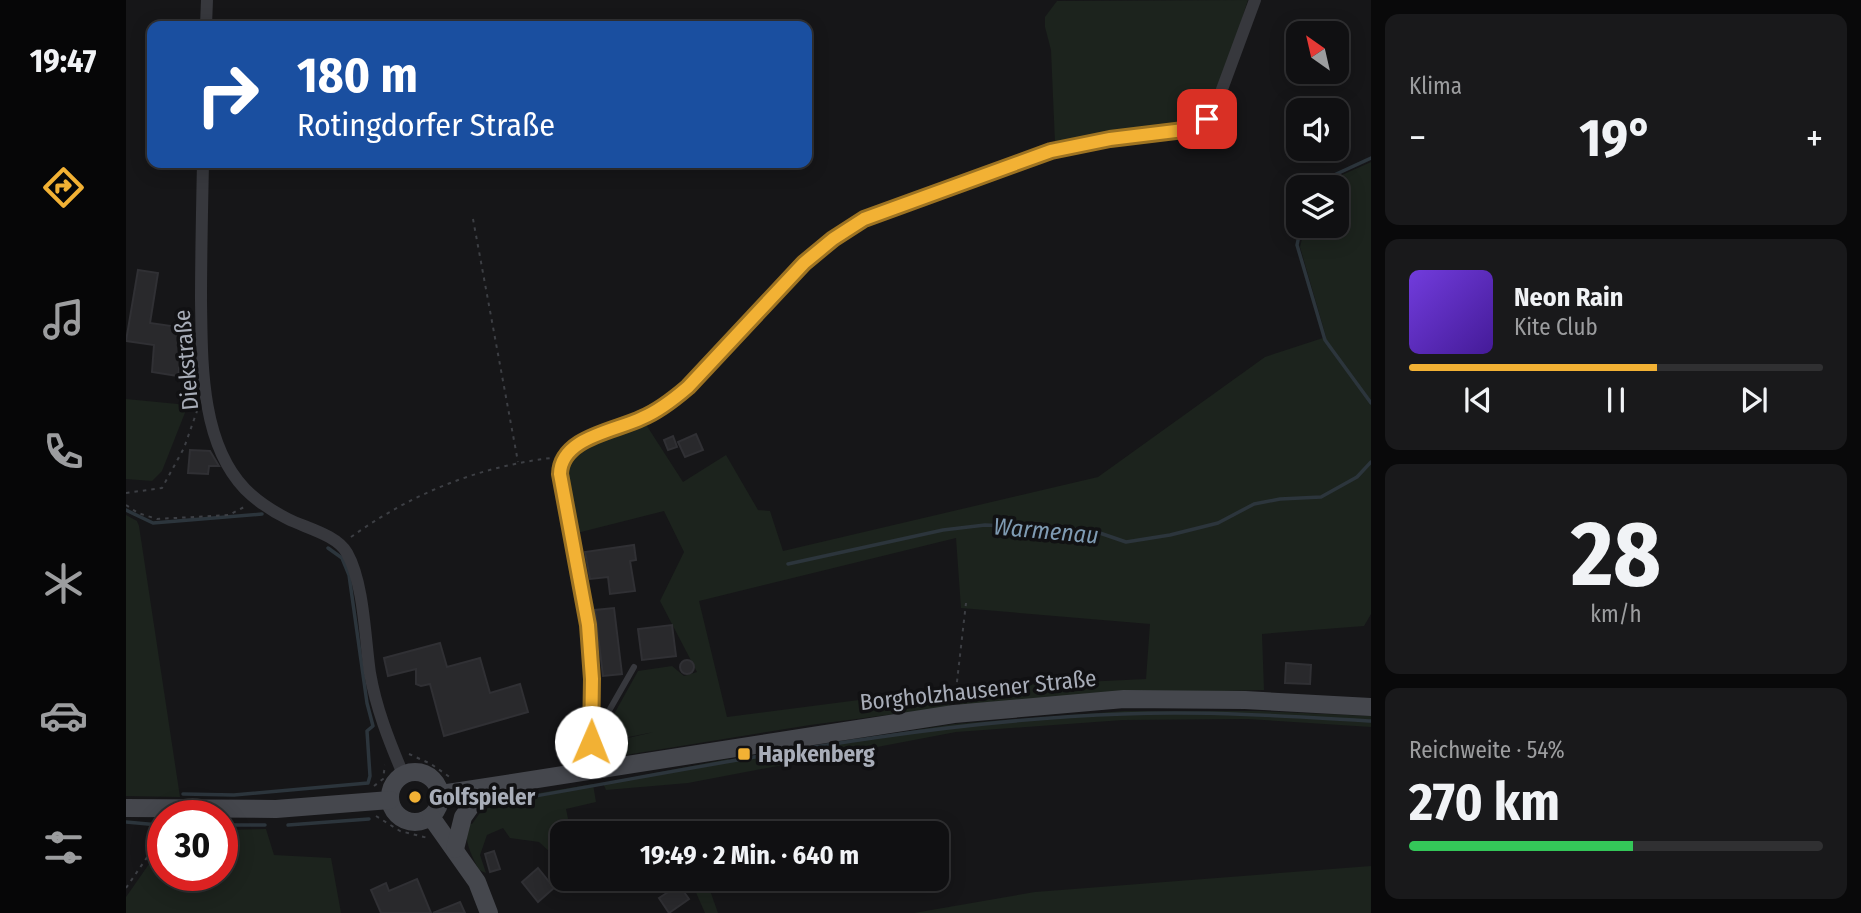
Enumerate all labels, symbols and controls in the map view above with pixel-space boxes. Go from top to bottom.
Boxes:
north arrow [1286,21,1349,84]
map controls [1286,21,1349,238]
text: 19:47 [30,42,96,80]
text: 180 m [297,46,418,105]
icon: right [182,49,273,140]
text: Klima [1409,72,1462,100]
pin [1177,89,1237,149]
button: sound [1286,98,1349,161]
icon: arrive [1188,100,1226,138]
text: Rotingdorfer Straße [297,106,555,144]
text: 19° [1579,107,1653,170]
text: − [1409,115,1426,161]
text: + [1806,115,1823,161]
icon: directions [39,163,88,212]
button: layers [1286,175,1349,238]
text: Neon Rain [1514,282,1623,313]
icon: music [39,295,88,344]
street label: Diekstraße [168,309,204,411]
text: Kite Club [1514,313,1598,341]
icon: previous [1459,381,1497,419]
icon: pause [1597,381,1635,419]
icon: next [1735,381,1773,419]
icon: phone [39,427,88,476]
text: 28 [1571,500,1661,609]
water label: Warmenau [992,512,1100,550]
icon: climate [39,559,88,608]
text: km/h [1590,600,1642,628]
street label: Borgholzhausener Straße [858,664,1098,716]
icon: car [39,691,88,740]
position arrow [554,705,628,779]
text: Reichweite · 54% [1409,736,1565,764]
place label: Hapkenberg [758,740,875,768]
marker: Hapkenberg [736,746,752,762]
text: 270 km [1409,771,1560,834]
place label: Golfspieler [429,783,536,811]
marker: Golfspieler [407,789,423,805]
speed limit sign: 30 [147,800,238,891]
icon: filters [39,823,88,872]
text: 19:49 · 2 Min. · 640 m [640,840,859,871]

